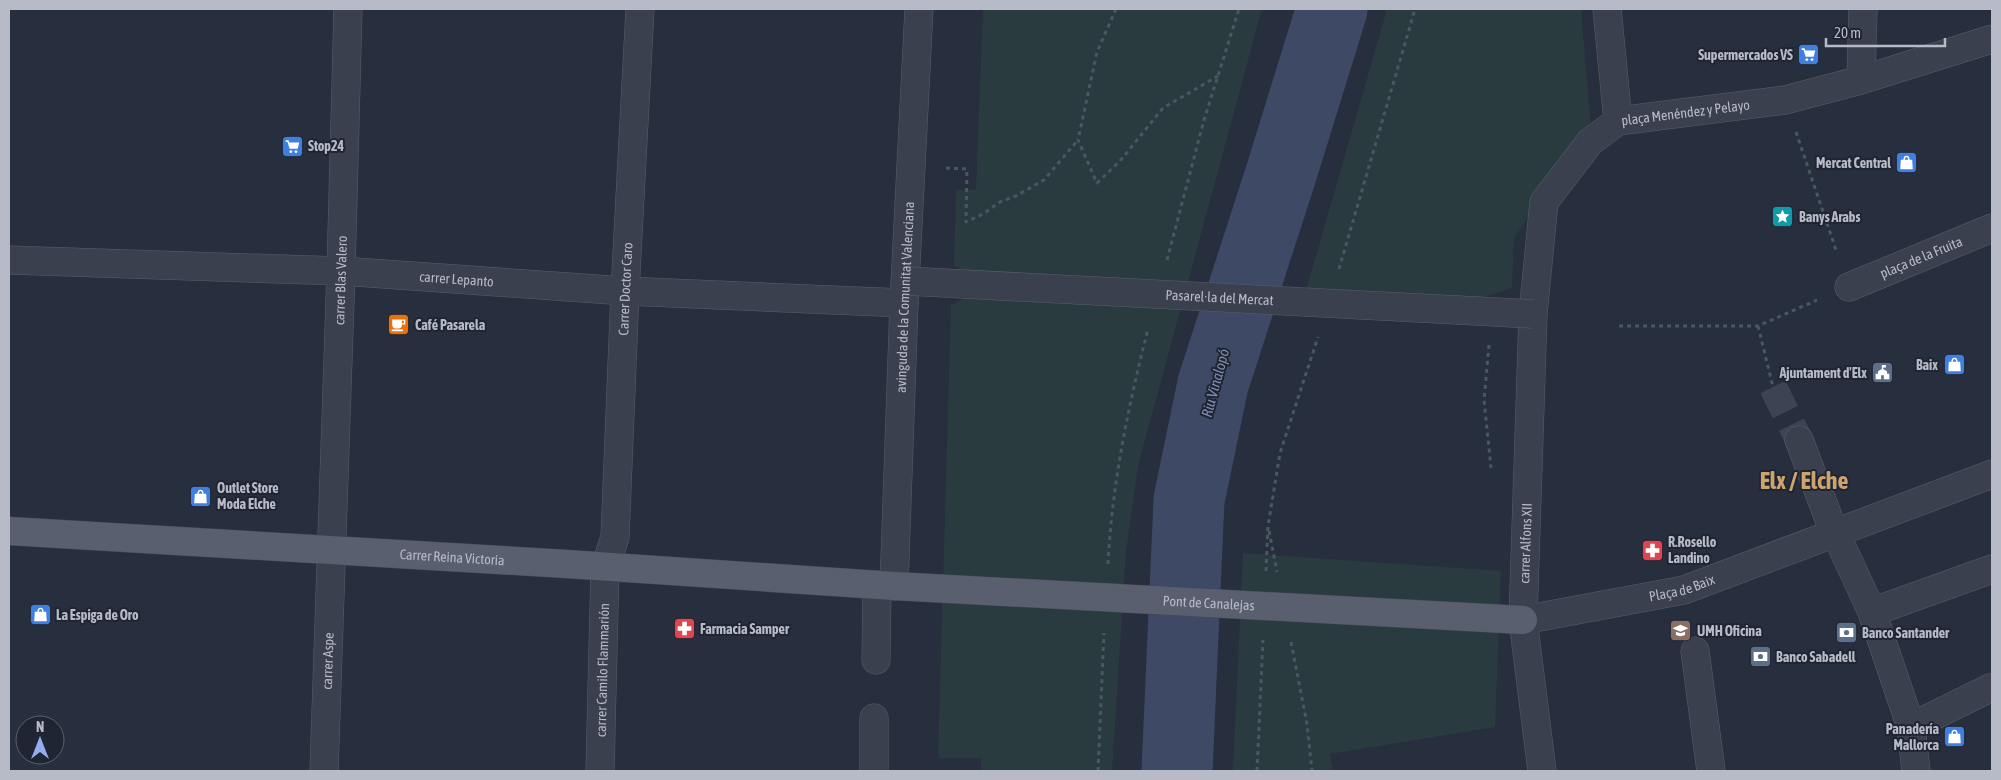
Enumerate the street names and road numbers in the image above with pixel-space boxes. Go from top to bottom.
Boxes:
street label: plaça Menéndez y Pelayo [1620,97,1751,129]
street label: avinguda de la Comunitat Valenciana [893,201,917,393]
street label: plaça de la Fruita [1878,233,1965,281]
street label: carrer Blas Valero [331,235,350,325]
street label: Carrer Doctor Caro [615,242,636,336]
street label: carrer Lepanto [419,269,494,290]
street label: Pasarel·la del Mercat [1165,287,1274,308]
street label: carrer Alfons XII [1516,503,1535,584]
street label: Carrer Reina Victoria [399,546,505,568]
street label: Plaça de Baix [1648,571,1717,604]
street label: Pont de Canalejas [1162,593,1255,613]
street label: carrer Camilo Flammarión [593,603,612,737]
street label: carrer Aspe [319,632,337,690]

